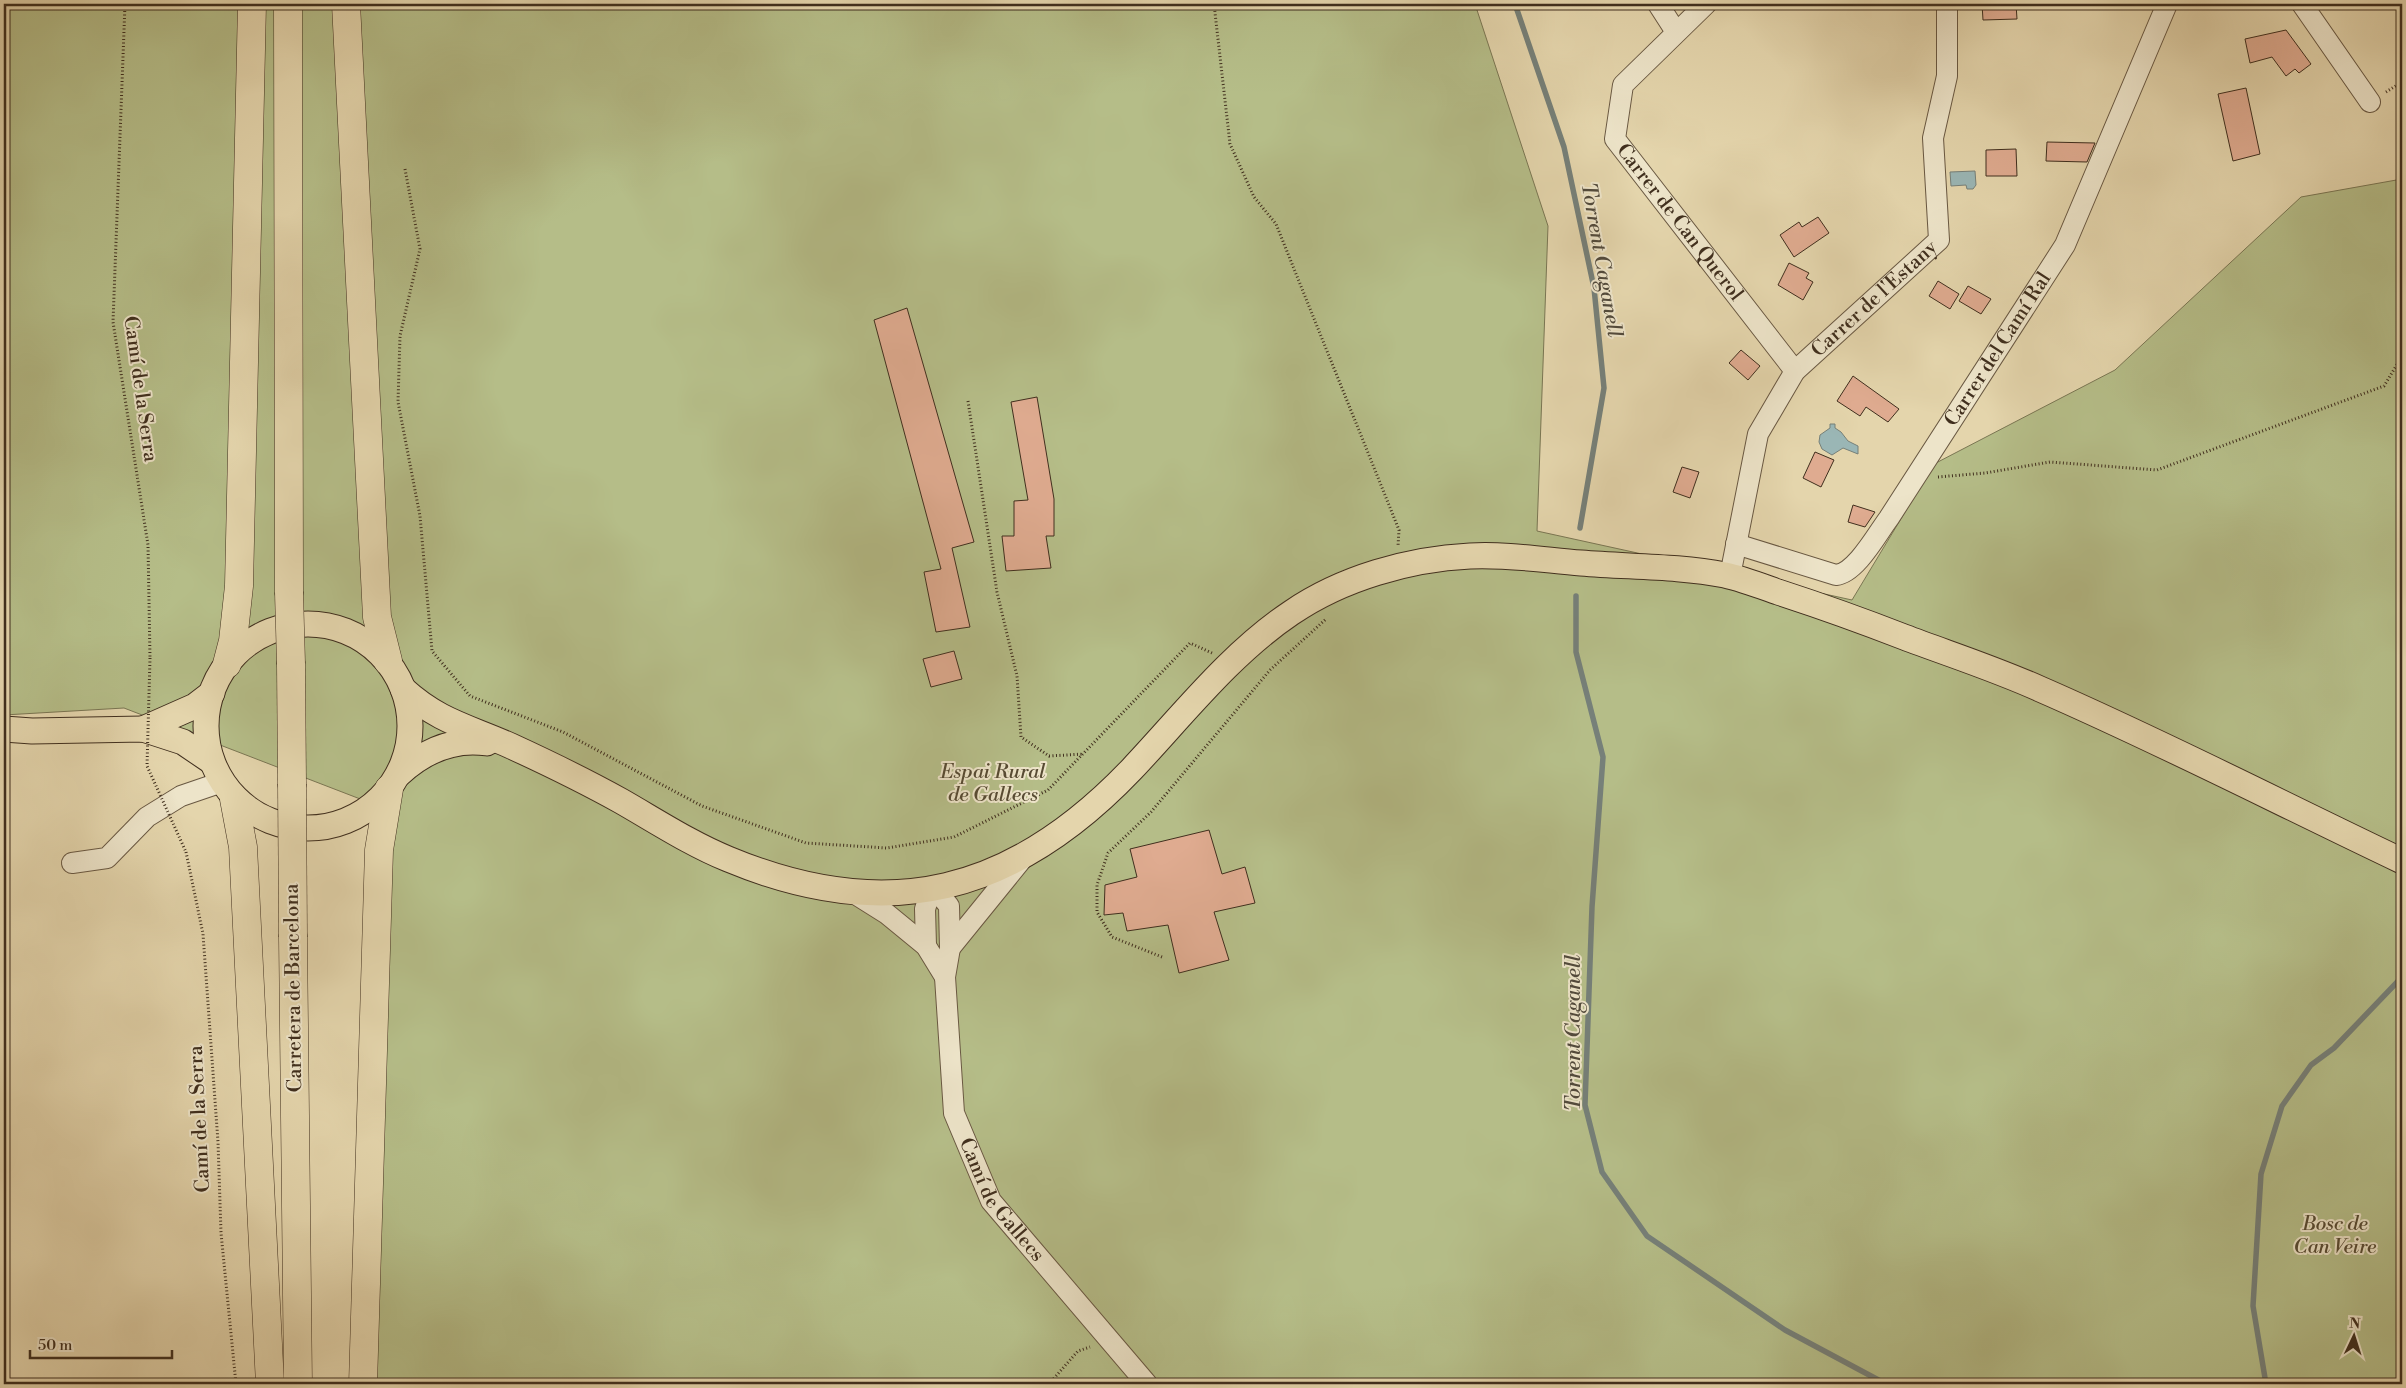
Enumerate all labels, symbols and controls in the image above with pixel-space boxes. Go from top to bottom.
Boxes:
street label: Carrer de Can Querol [1611,139,1749,306]
water label: Torrent Caganell [1575,181,1627,340]
street label: Carrer de l'Estany [1806,235,1943,363]
street label: Carrer del Camí Ral [1939,268,2057,431]
street label: Camí de la Serra [117,314,163,464]
park label: Espai Rural de Gallecs [940,760,1046,808]
street label: Carretera de Barcelona [280,882,308,1093]
water label: Torrent Caganell [1561,954,1587,1111]
street label: Camí de la Serra [184,1044,216,1193]
street label: Camí de Gallecs [953,1134,1050,1267]
park label: Bosc de Can Veire [2294,1212,2377,1260]
north arrow [2328,1310,2378,1360]
text: N [2349,1315,2361,1333]
scale bar [30,1328,172,1360]
text: 50 m [38,1336,72,1355]

